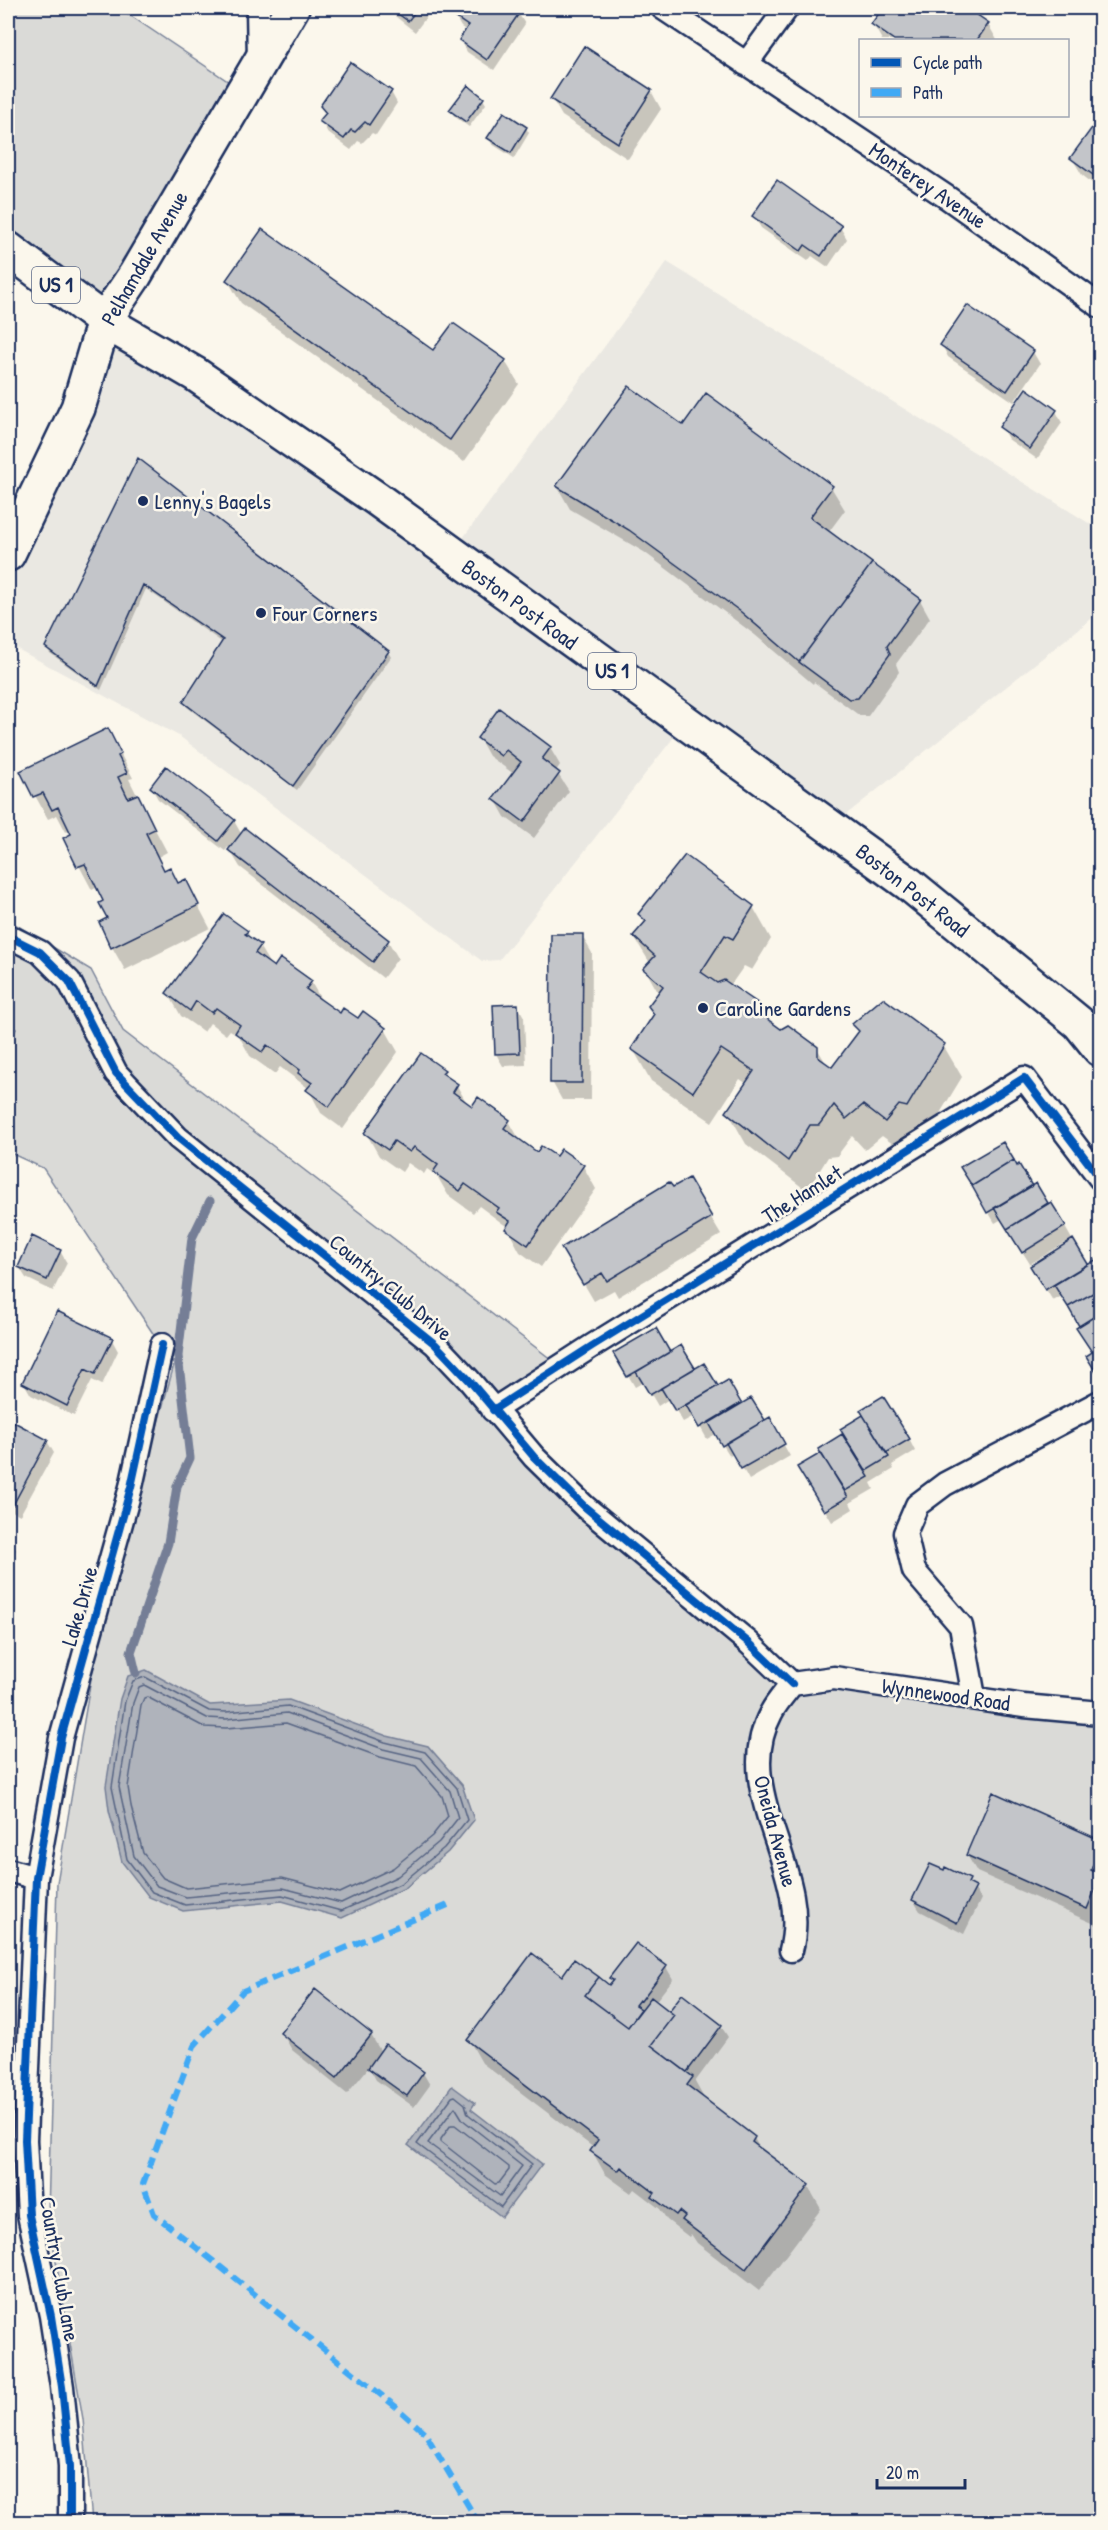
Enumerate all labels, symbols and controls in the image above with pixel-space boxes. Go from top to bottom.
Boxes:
legend [859,39,1069,117]
text: Cycle path [913,50,983,75]
text: Path [913,80,943,105]
street label: Monterey Avenue [863,135,993,235]
street label: Pelhamdale Avenue [93,185,195,331]
road number: US 1 [32,267,80,303]
place label: Lenny's Bagels [155,486,271,516]
marker: Lenny's Bagels [136,494,150,508]
street label: Boston Post Road [456,552,584,657]
place label: Four Corners [272,598,377,628]
marker: Four Corners [254,606,268,620]
road number: US 1 [588,653,636,689]
street label: Boston Post Road [850,836,976,944]
place label: Caroline Gardens [715,993,851,1023]
marker: Caroline Gardens [696,1001,710,1015]
street label: The Hamlet [756,1157,848,1230]
street label: Country Club Drive [323,1227,459,1348]
street label: Lake Drive [53,1563,105,1649]
street label: Wynnewood Road [880,1670,1012,1718]
street label: Oneida Avenue [747,1772,805,1890]
street label: Country Club Lane [33,2194,88,2344]
scale bar [877,2452,966,2490]
text: 20 m [886,2460,919,2485]

